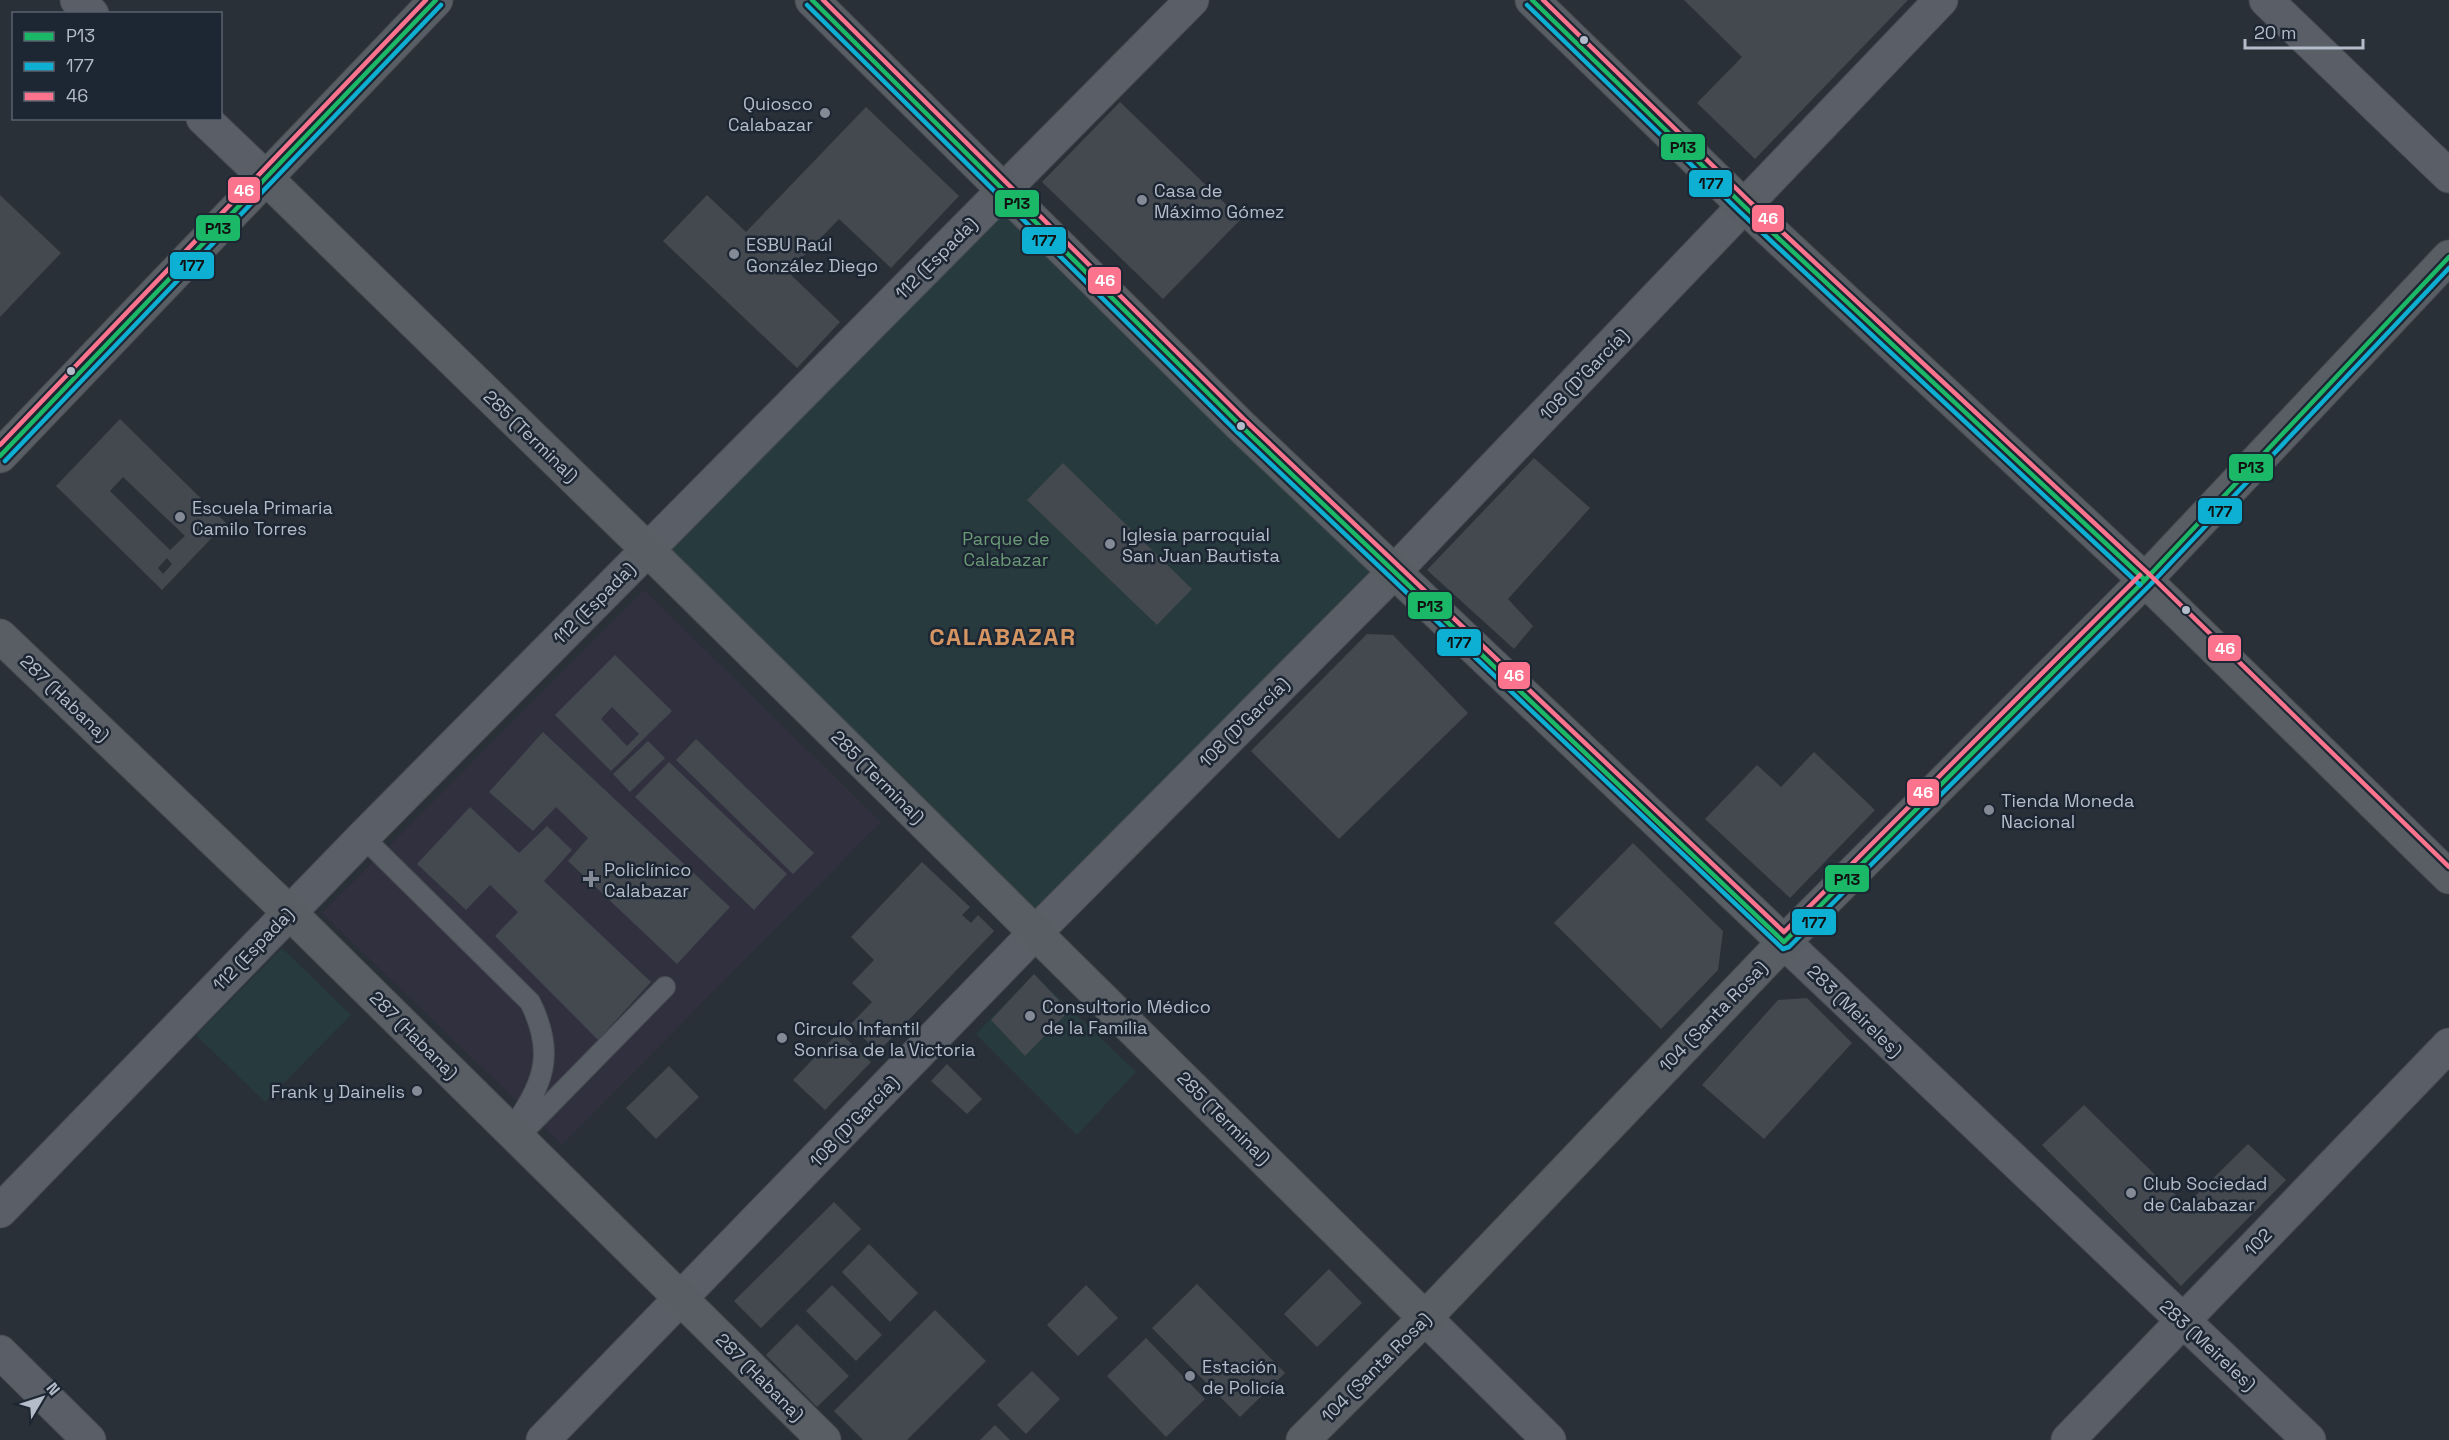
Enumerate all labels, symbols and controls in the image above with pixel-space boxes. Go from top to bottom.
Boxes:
legend [12,12,222,120]
scale bar [2245,12,2364,50]
text: 20 m [2254,21,2297,44]
text: P13 [66,24,95,47]
unlabelled marker [1578,34,1590,46]
text: 177 [66,54,94,77]
text: 46 [66,84,88,107]
place label: Quiosco Calabazar [728,92,813,136]
marker: Quiosco Calabazar [818,106,832,120]
line badge: P13 [1660,133,1706,161]
text: P13 [1670,137,1697,158]
line badge: 177 [1688,169,1733,198]
text: 177 [1699,173,1724,194]
line badge: 46 [227,176,261,204]
place label: Casa de Máximo Gómez [1154,179,1284,223]
text: 46 [234,180,254,201]
line badge: P13 [994,189,1040,218]
text: P13 [1004,193,1031,214]
marker: Casa de Máximo Gómez [1135,193,1149,207]
line badge: 46 [1751,204,1785,233]
text: 46 [1758,208,1778,229]
street label: 112 (Espada) [890,212,982,304]
line badge: P13 [195,214,241,242]
text: P13 [205,218,232,239]
line badge: 177 [1021,226,1067,255]
text: 177 [1032,230,1057,251]
place label: ESBU Raúl González Diego [746,233,878,277]
marker: ESBU Raúl González Diego [727,247,741,261]
line badge: 177 [169,251,215,280]
text: 177 [180,255,205,276]
line badge: 46 [1087,266,1122,295]
text: 46 [1095,270,1115,291]
street label: 108 (D'García) [1535,323,1633,425]
unlabelled marker [65,365,77,377]
street label: 285 (Terminal) [479,385,583,487]
unlabelled marker [1235,420,1247,432]
line badge: P13 [2228,453,2274,482]
text: P13 [2238,457,2265,478]
place label: Escuela Primaria Camilo Torres [192,496,333,540]
line badge: 177 [2197,497,2243,525]
text: 177 [2208,501,2233,522]
marker: Escuela Primaria Camilo Torres [173,510,187,524]
place label: Iglesia parroquial San Juan Bautista [1122,523,1280,567]
park label: Parque de Calabazar [962,527,1050,571]
marker: Iglesia parroquial San Juan Bautista [1103,537,1117,551]
street label: 112 (Espada) [548,557,640,649]
line badge: P13 [1407,591,1453,620]
text: P13 [1417,596,1444,617]
unlabelled marker [2180,604,2192,616]
district label: CALABAZAR [929,621,1077,652]
line badge: 177 [1436,628,1482,657]
text: 177 [1447,632,1472,653]
line badge: 46 [2207,634,2242,662]
text: 46 [2215,638,2235,659]
street label: 287 (Habana) [15,650,115,746]
line badge: 46 [1497,661,1531,690]
text: 46 [1504,665,1524,686]
street label: 108 (D'García) [1194,672,1294,772]
street label: 285 (Terminal) [826,725,930,829]
line badge: 46 [1906,778,1940,807]
text: 46 [1913,782,1933,803]
place label: Tienda Moneda Nacional [2001,789,2134,833]
marker: Tienda Moneda Nacional [1982,803,1996,817]
place label: Policlínico Calabazar [604,858,691,902]
line badge: P13 [1824,864,1870,893]
text: P13 [1834,869,1861,890]
marker: Policlínico Calabazar [582,870,600,888]
street label: 112 (Espada) [207,902,299,996]
line badge: 177 [1791,908,1837,936]
text: 177 [1802,912,1827,933]
street label: 104 (Santa Rosa) [1654,956,1772,1076]
street label: 283 (Meireles) [1803,960,1907,1062]
street label: 287 (Habana) [365,986,463,1084]
place label: Consultorio Médico de la Familia [1042,995,1211,1039]
marker: Consultorio Médico de la Familia [1023,1009,1037,1023]
place label: Circulo Infantil Sonrisa de la Victoria [794,1017,975,1061]
marker: Circulo Infantil Sonrisa de la Victoria [775,1031,789,1045]
street label: 285 (Terminal) [1172,1066,1276,1170]
street label: 108 (D'García) [805,1070,903,1172]
place label: Frank y Dainelis [271,1080,405,1103]
marker: Frank y Dainelis [410,1084,424,1098]
place label: Club Sociedad de Calabazar [2143,1172,2267,1216]
marker: Club Sociedad de Calabazar [2124,1186,2138,1200]
street label: 102 [2239,1223,2277,1261]
street label: 283 (Meireles) [2155,1294,2261,1396]
street label: 104 (Santa Rosa) [1316,1307,1436,1427]
street label: 287 (Habana) [711,1328,809,1426]
place label: Estación de Policía [1202,1355,1285,1399]
north arrow [12,1368,72,1428]
marker: Estación de Policía [1183,1369,1197,1383]
text: N [42,1378,65,1400]

